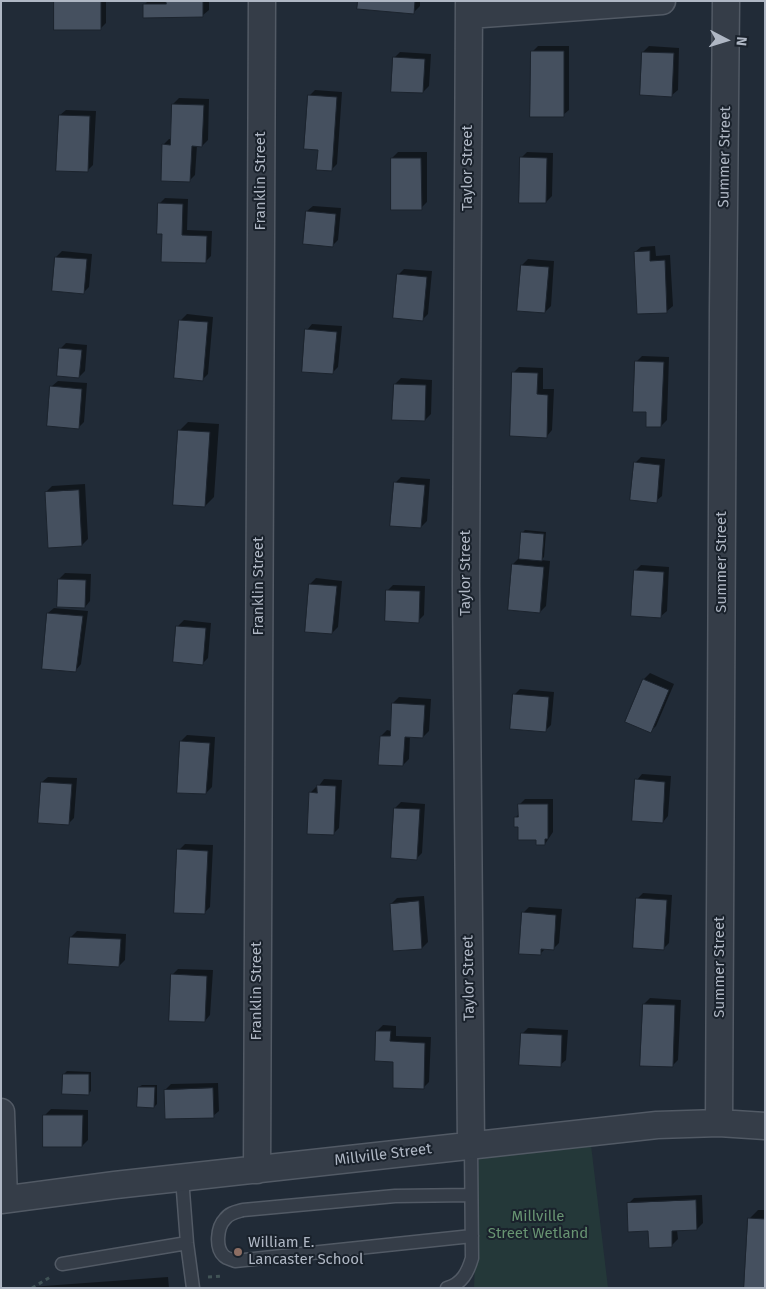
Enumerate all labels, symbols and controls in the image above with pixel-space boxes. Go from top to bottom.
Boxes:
north arrow [701,15,751,65]
text: N [733,36,750,47]
street label: Summer Street [715,106,735,208]
street label: Taylor Street [459,125,477,211]
street label: Franklin Street [252,132,270,230]
street label: Summer Street [713,511,731,613]
street label: Taylor Street [457,530,475,616]
street label: Franklin Street [250,537,268,635]
street label: Summer Street [711,916,729,1018]
street label: Taylor Street [459,935,479,1021]
street label: Franklin Street [248,942,266,1040]
street label: Millville Street [333,1140,433,1170]
park label: Millville Street Wetland [488,1208,588,1243]
place label: William E. Lancaster School [248,1234,363,1269]
marker: William E. Lancaster School [232,1246,244,1258]

